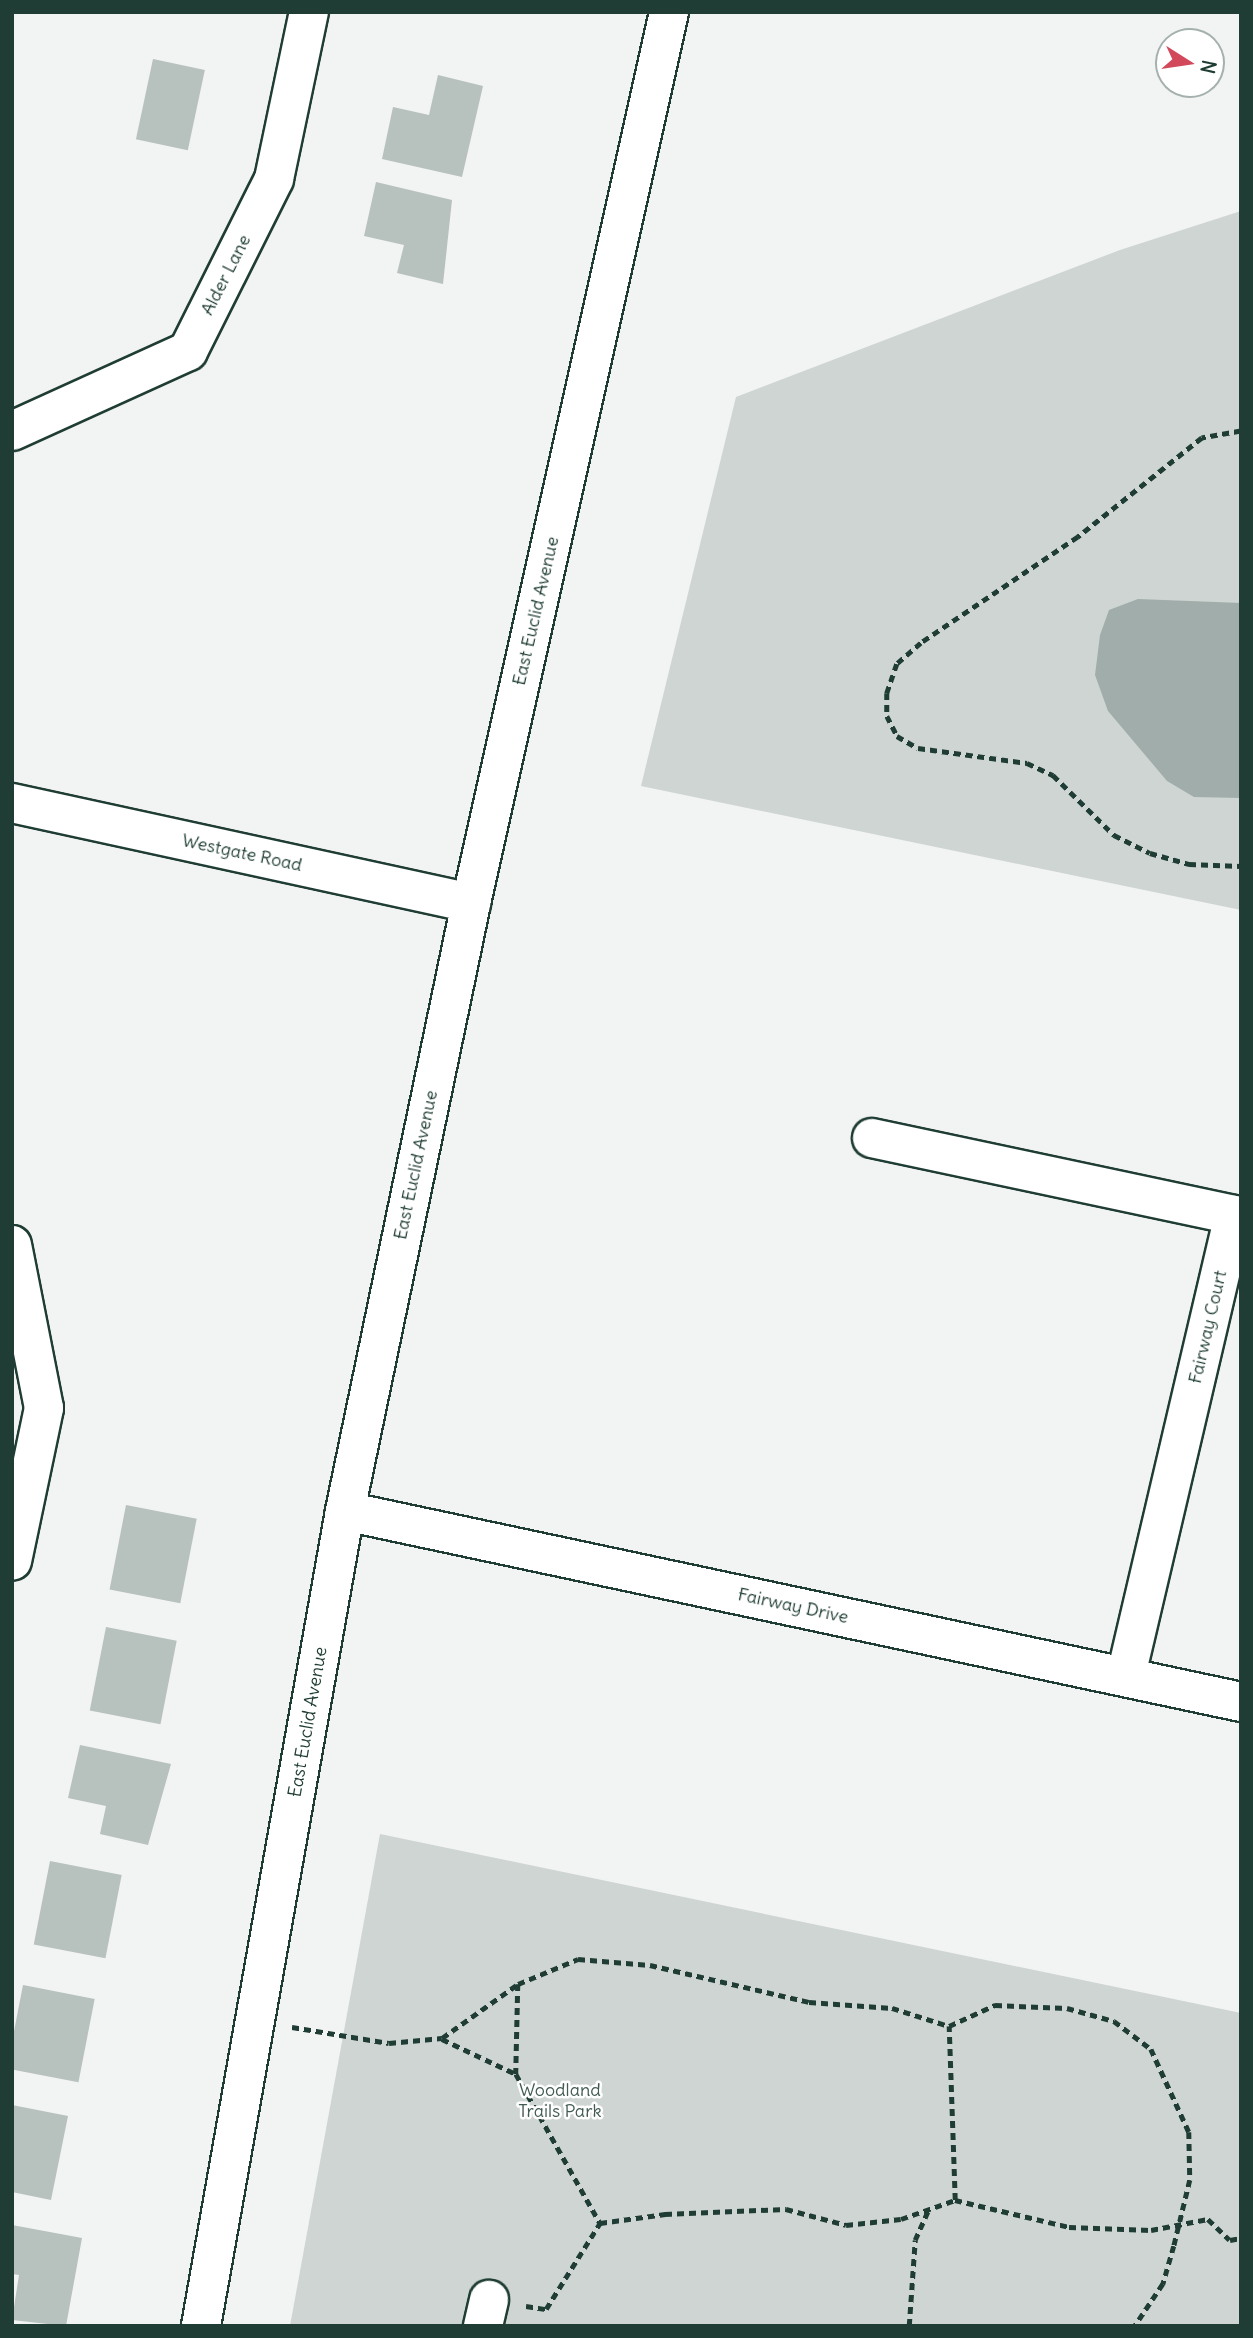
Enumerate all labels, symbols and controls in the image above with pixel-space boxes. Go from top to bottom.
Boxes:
north arrow [1155,28,1225,98]
text: N [1195,58,1222,76]
street label: Alder Lane [197,231,255,319]
street label: East Euclid Avenue [508,534,564,688]
street label: Westgate Road [180,830,304,876]
street label: East Euclid Avenue [390,1088,442,1242]
street label: Fairway Court [1184,1268,1232,1386]
street label: Fairway Drive [736,1584,850,1628]
street label: East Euclid Avenue [284,1645,332,1799]
park label: Woodland Trails Park [518,2080,602,2122]

